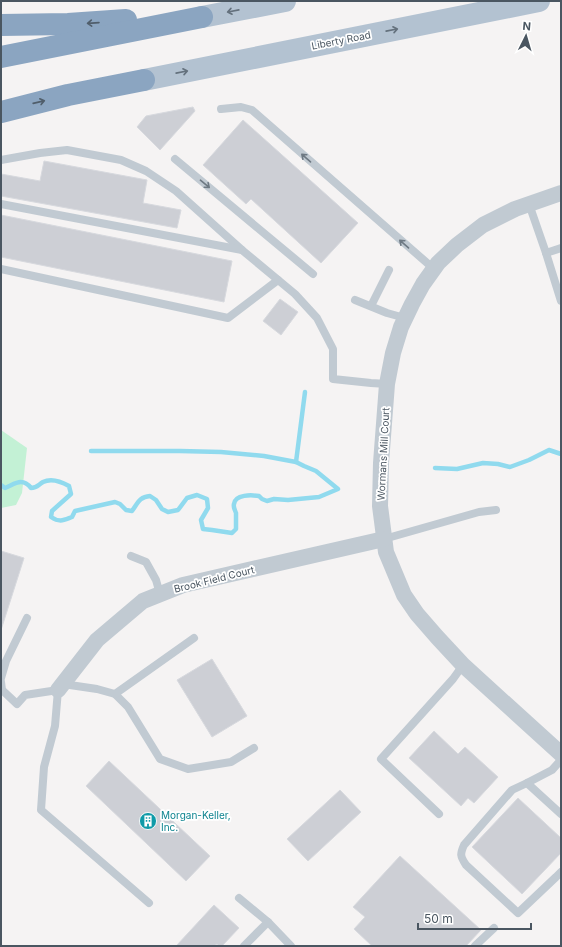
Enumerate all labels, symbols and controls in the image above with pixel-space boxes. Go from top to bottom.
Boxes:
one-way arrow [227,7,240,15]
north arrow [506,16,546,56]
one-way arrow [87,19,100,26]
text: N [522,19,532,33]
one-way arrow [385,26,398,34]
street label: Liberty Road [310,28,372,52]
one-way arrow [175,68,188,76]
one-way arrow [32,98,45,105]
one-way arrow [301,153,312,162]
one-way arrow [200,180,211,189]
one-way arrow [399,239,409,248]
street label: Wormans Mill Court [375,406,391,501]
street label: Brook Field Court [173,563,256,595]
place label: Morgan-Keller, Inc. [161,809,231,833]
building icon: Morgan-Keller, Inc. [138,811,158,831]
scale bar [418,905,531,931]
text: 50 m [424,911,453,926]

